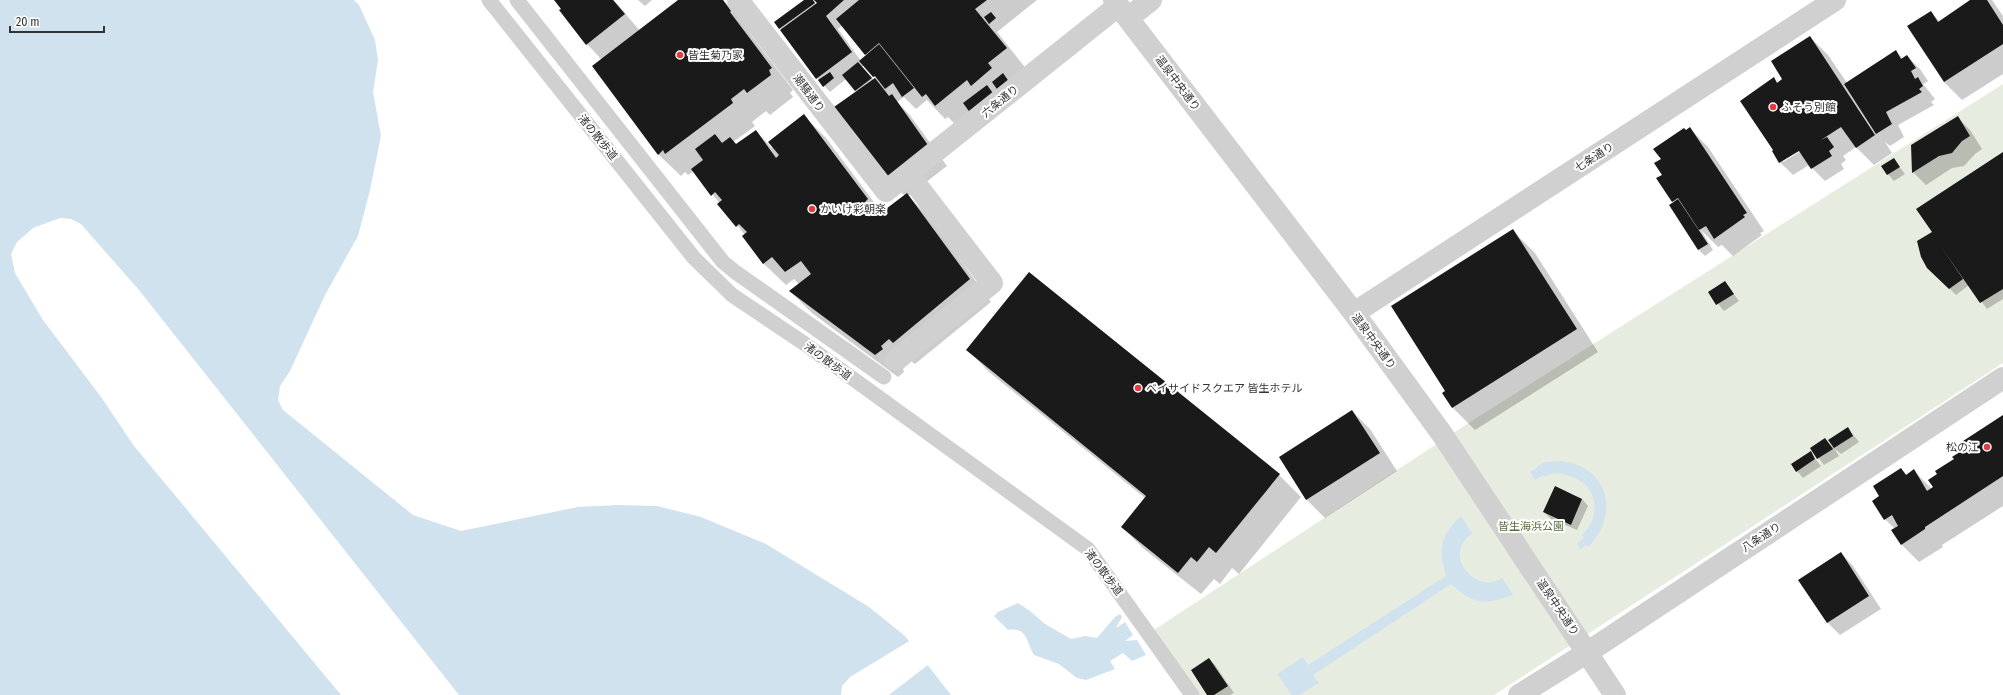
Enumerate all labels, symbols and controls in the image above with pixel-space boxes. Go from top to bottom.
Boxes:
scale bar [10,8,104,34]
text: 20 m [16,15,40,29]
place label: 皆生菊乃家 [688,49,743,62]
marker: 皆生菊乃家 [675,50,685,60]
street label: 温泉中央通り [1153,53,1203,114]
street label: 潮騒通り [790,72,827,115]
street label: 六条通り [979,82,1022,120]
place label: ふそう別館 [1781,101,1836,114]
marker: ふそう別館 [1768,102,1778,112]
street label: 渚の散歩道 [575,112,620,163]
street label: 七条通り [1572,140,1616,175]
place label: かいけ彩朝楽 [820,203,886,216]
marker: かいけ彩朝楽 [807,204,817,214]
street label: 温泉中央通り [1349,311,1398,372]
street label: 渚の散歩道 [802,340,854,383]
place label: ベイサイドスクエア 皆生ホテル [1146,382,1303,395]
marker: ベイサイドスクエア 皆生ホテル [1133,383,1143,393]
place label: 松の江 [1946,441,1979,454]
marker: 松の江 [1982,442,1992,452]
park label: 皆生海浜公園 [1498,520,1564,533]
street label: 八条通り [1739,520,1783,555]
street label: 渚の散歩道 [1082,546,1125,598]
street label: 温泉中央通り [1534,576,1581,638]

